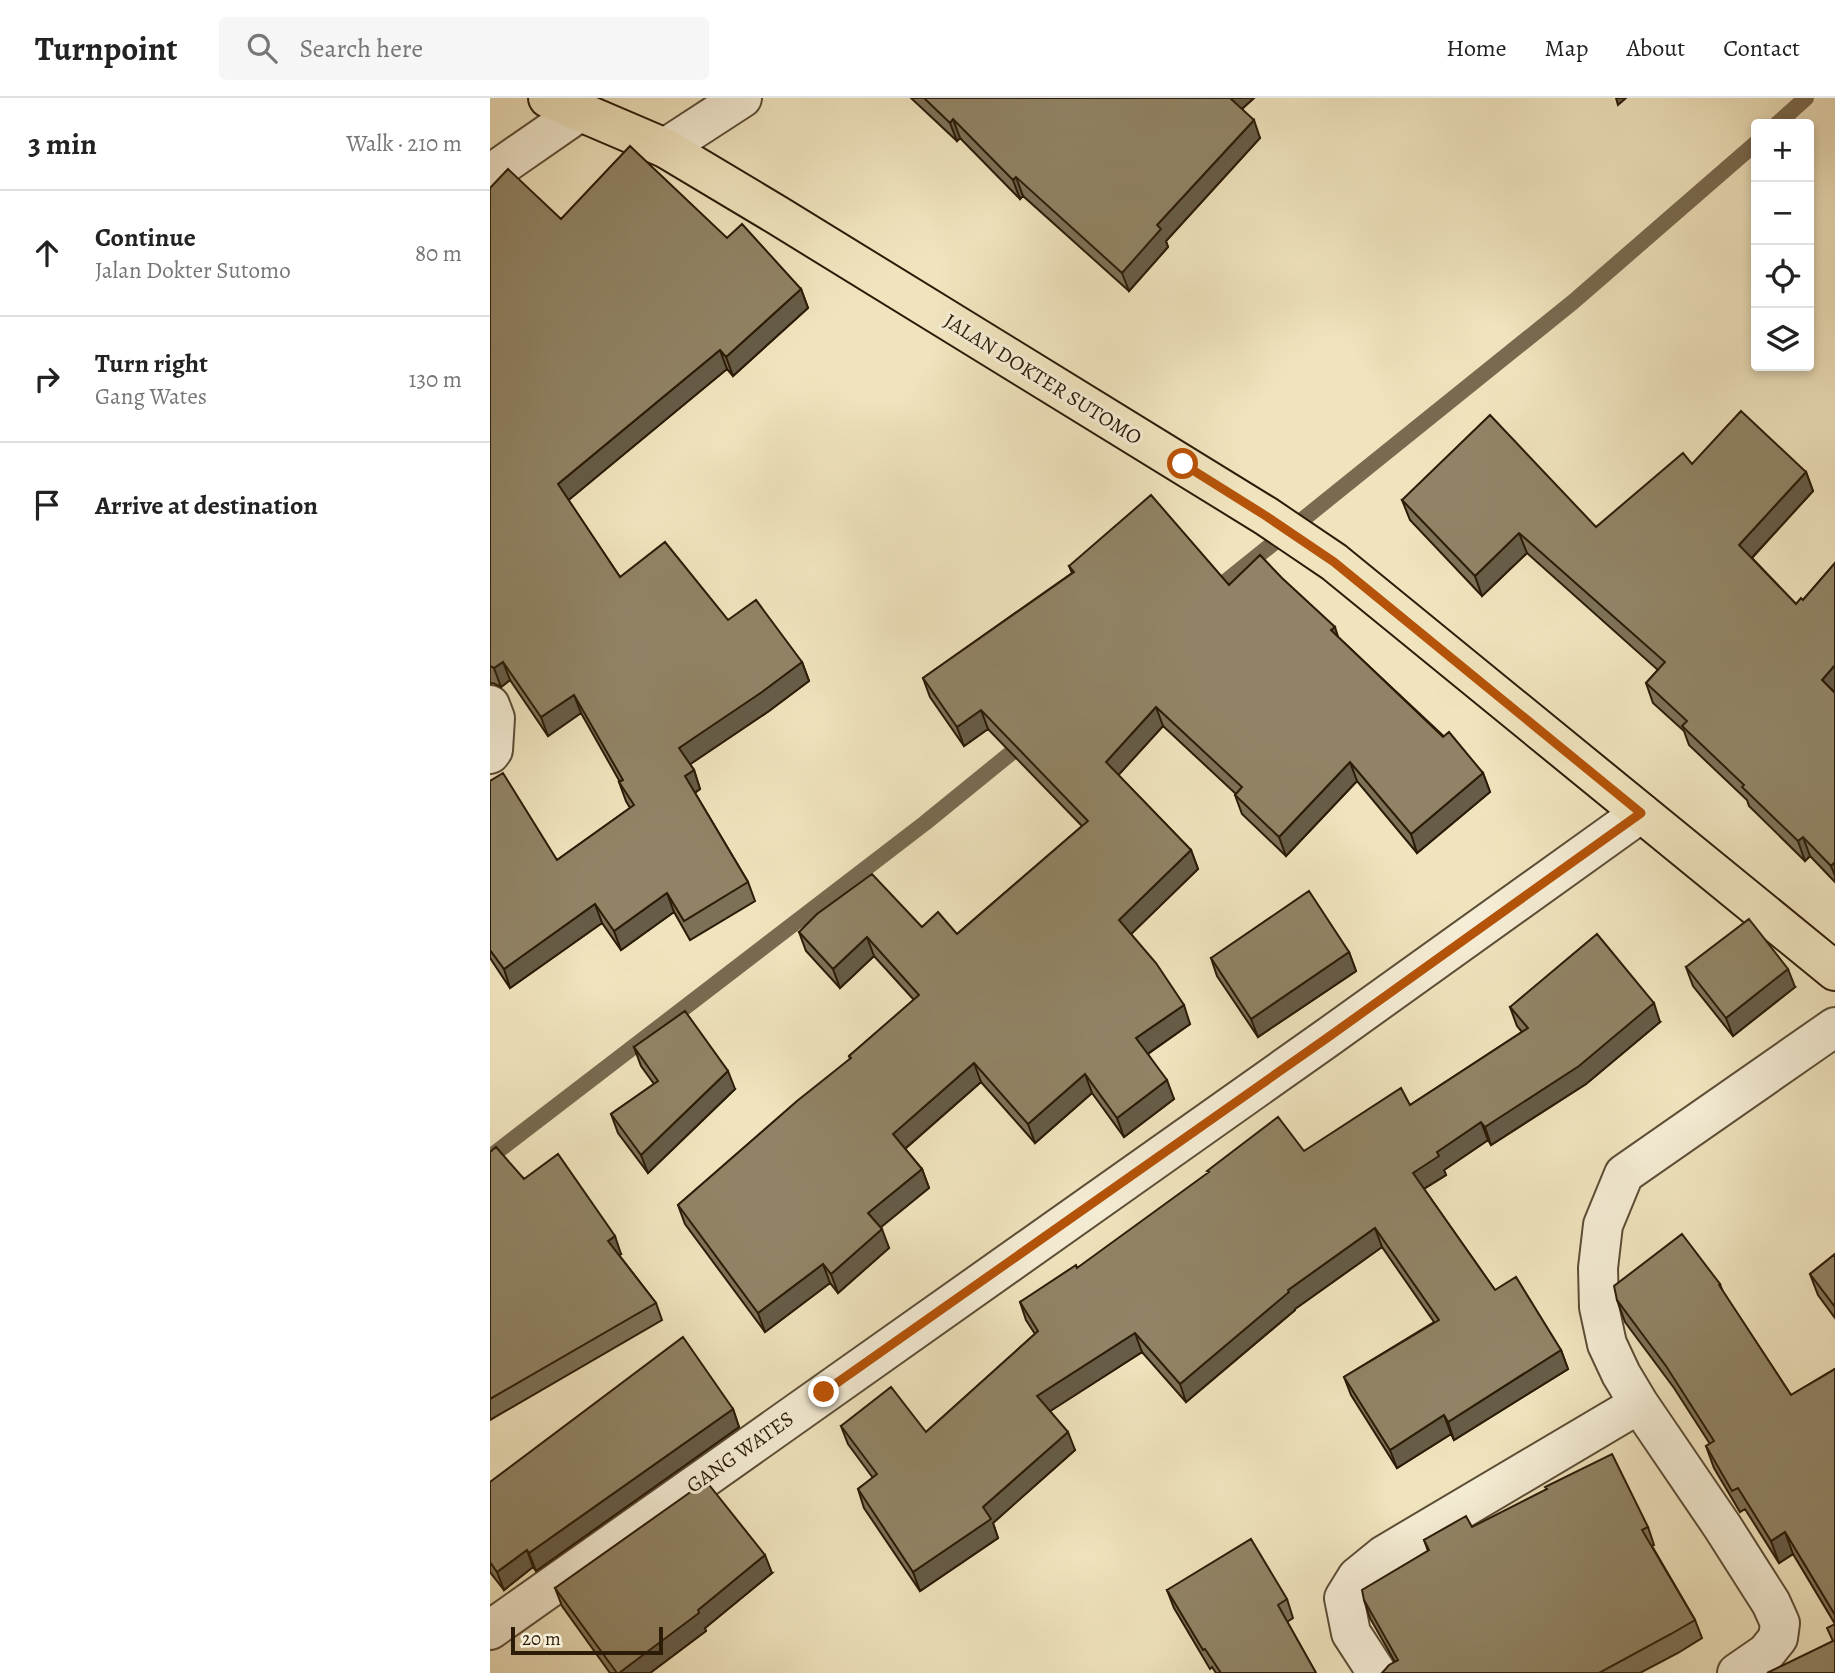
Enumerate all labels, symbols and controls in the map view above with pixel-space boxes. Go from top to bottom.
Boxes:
search box [219,17,709,80]
text: Turnpoint [35,26,177,71]
icon: search [243,29,281,67]
text: Search here [299,31,423,66]
text: Home [1446,32,1507,64]
text: Map [1545,32,1589,64]
text: About [1627,32,1685,64]
text: Contact [1723,32,1800,64]
map controls [1751,119,1814,371]
button: + [1751,119,1814,182]
text: 3 min [28,124,97,164]
text: Walk · 210 m [346,128,462,159]
button: − [1751,182,1814,245]
text: Continue [95,220,196,255]
icon: ahead [28,234,66,272]
text: 80 m [415,238,462,269]
button: locate [1751,245,1814,308]
text: Jalan Dokter Sutomo [95,255,291,286]
street label: JALAN DOKTER SUTOMO [939,307,1147,451]
button: layers [1751,308,1814,371]
text: Turn right [95,346,208,381]
icon: right [28,360,66,398]
text: 130 m [409,364,462,395]
text: Gang Wates [95,381,207,412]
route start [1167,448,1198,479]
icon: arrive [28,486,66,524]
text: Arrive at destination [95,488,318,523]
route end [808,1376,839,1407]
street label: GANG WATES [681,1405,799,1499]
scale bar [511,1624,663,1656]
text: 20 m [522,1626,561,1652]

